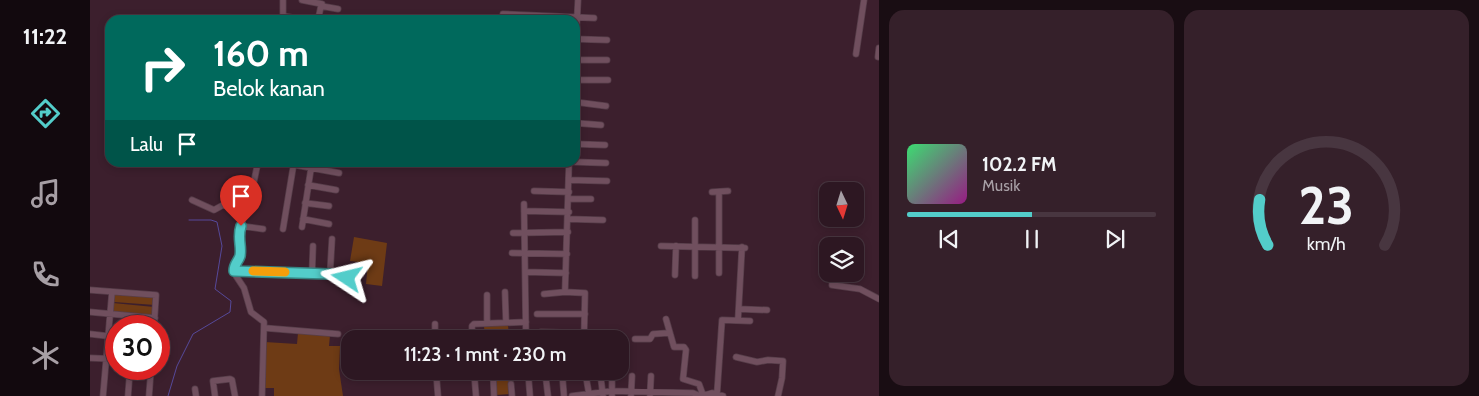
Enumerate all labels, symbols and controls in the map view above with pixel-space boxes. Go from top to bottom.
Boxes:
text: 11:22 [23,23,67,50]
text: 160 m [213,32,309,75]
icon: right [130,35,195,100]
text: Belok kanan [213,75,325,102]
icon: directions [28,96,63,131]
icon: arrive [173,130,201,158]
text: Lalu [130,133,163,156]
text: 102.2 FM [982,153,1057,176]
text: 23 [1299,174,1354,237]
pin [220,175,262,226]
icon: music [28,176,63,211]
text: Musik [982,176,1020,195]
icon: arrive [227,182,255,210]
north arrow [819,182,864,228]
map controls [819,182,864,282]
icon: previous [935,225,963,253]
icon: pause [1018,225,1046,253]
icon: next [1101,225,1129,253]
text: km/h [1307,233,1346,254]
button: layers [819,237,864,282]
position arrow [320,251,372,303]
icon: phone [28,257,63,292]
speed limit sign: 30 [105,315,170,380]
icon: climate [28,338,63,373]
text: 11:23 · 1 mnt · 230 m [404,343,566,366]

